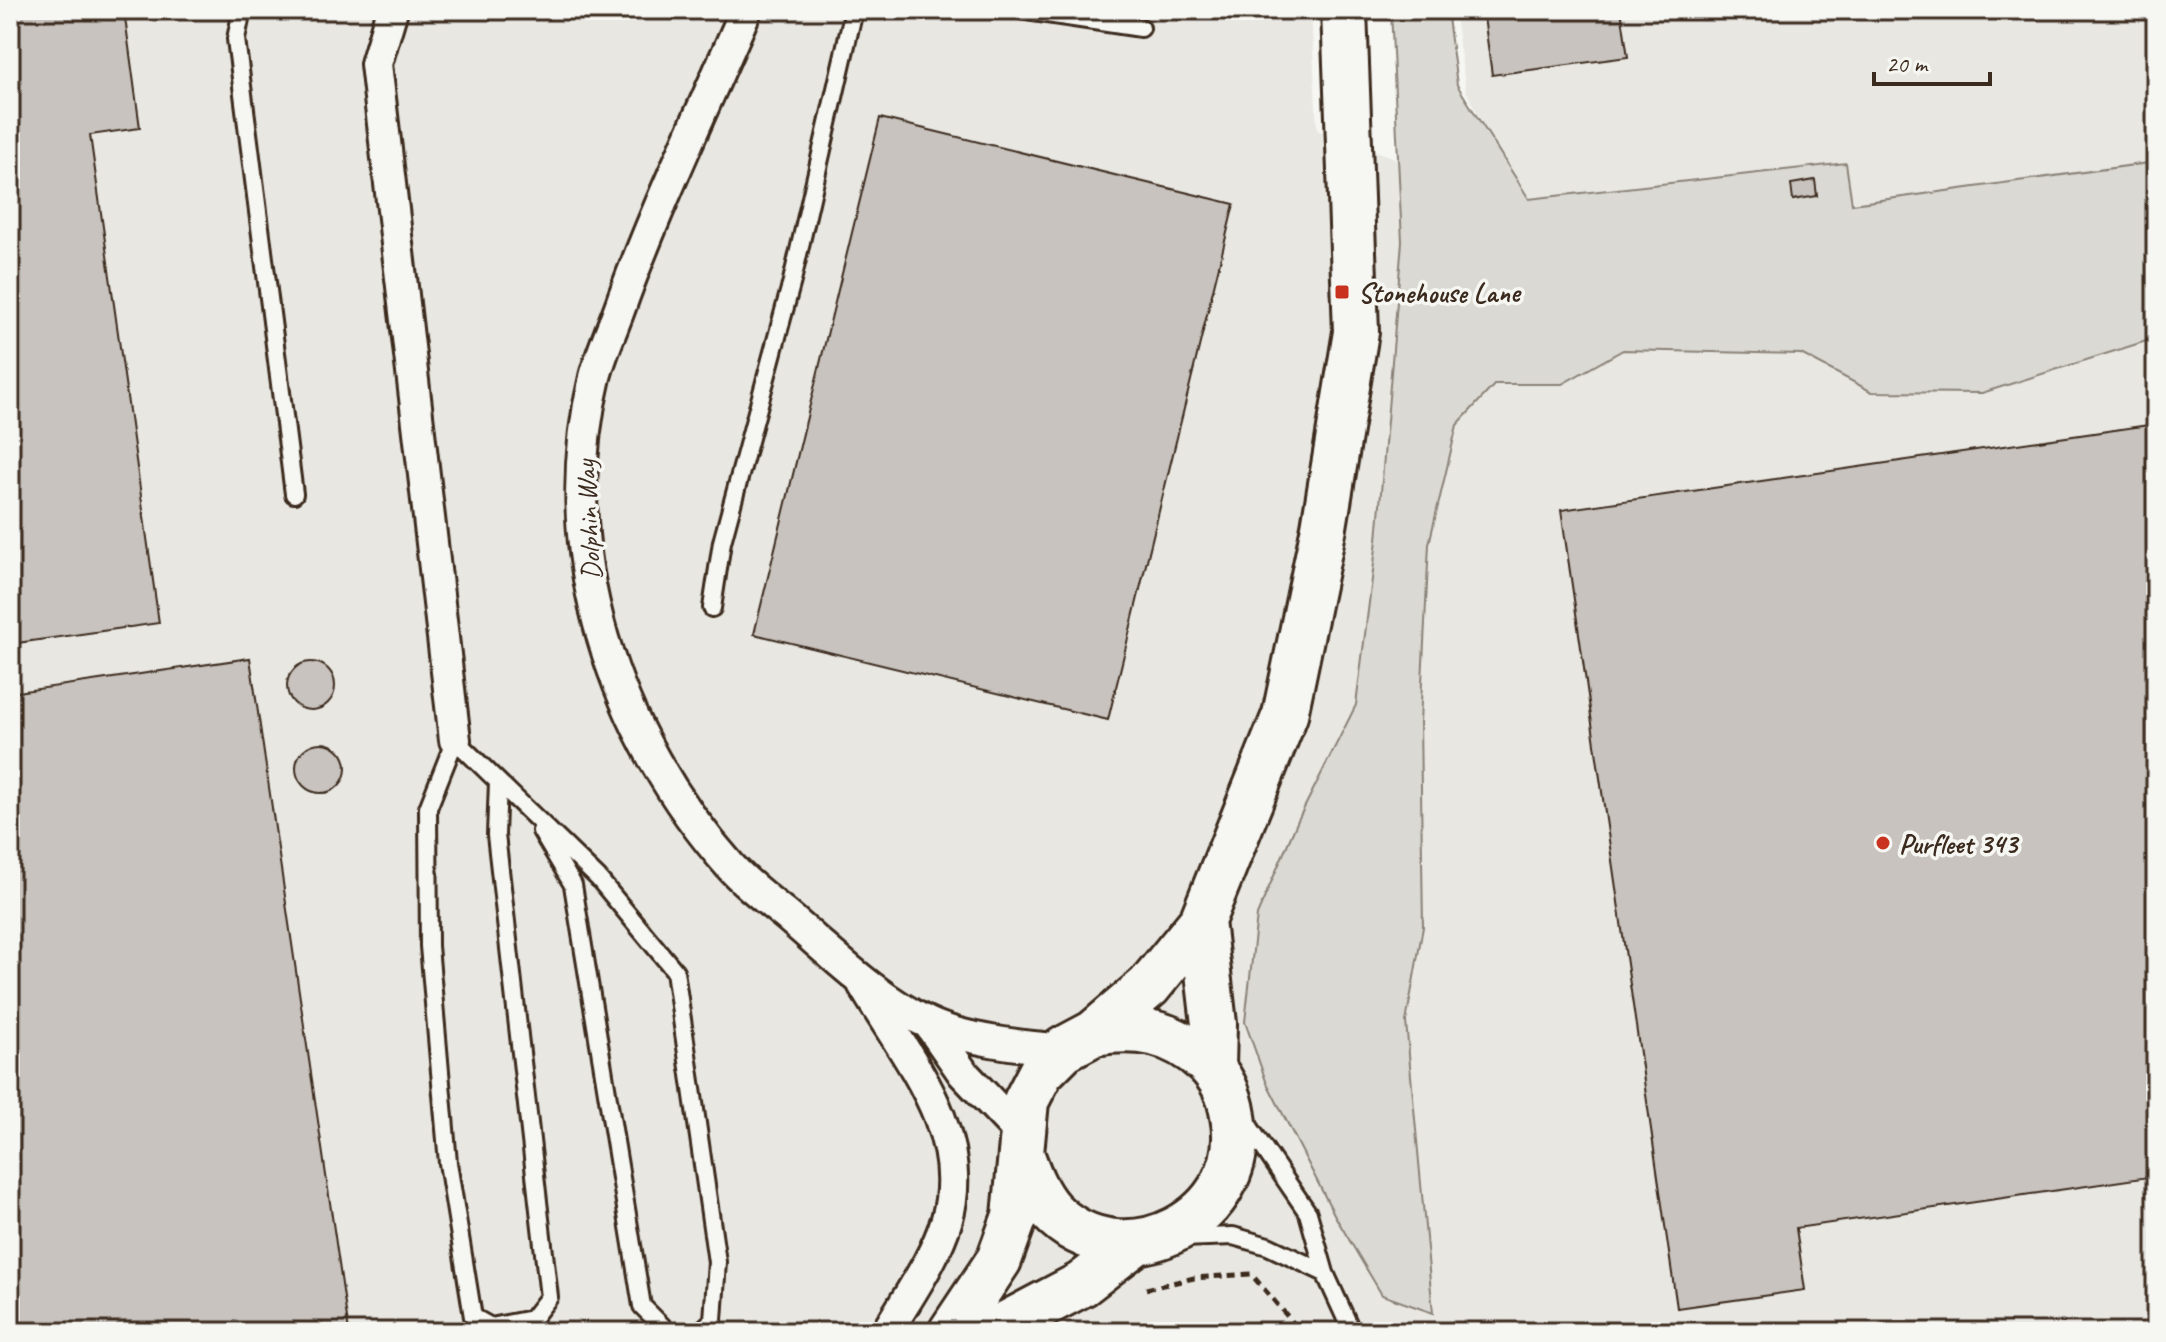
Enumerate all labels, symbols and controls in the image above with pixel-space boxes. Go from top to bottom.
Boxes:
scale bar [1874,36,1990,86]
text: 20 m [1886,49,1929,79]
place label: Stonehouse Lane [1358,275,1522,310]
marker: Stonehouse Lane [1333,283,1351,301]
street label: Dolphin Way [567,457,609,581]
place label: Purfleet 343 [1899,826,2020,861]
marker: Purfleet 343 [1874,834,1892,852]

